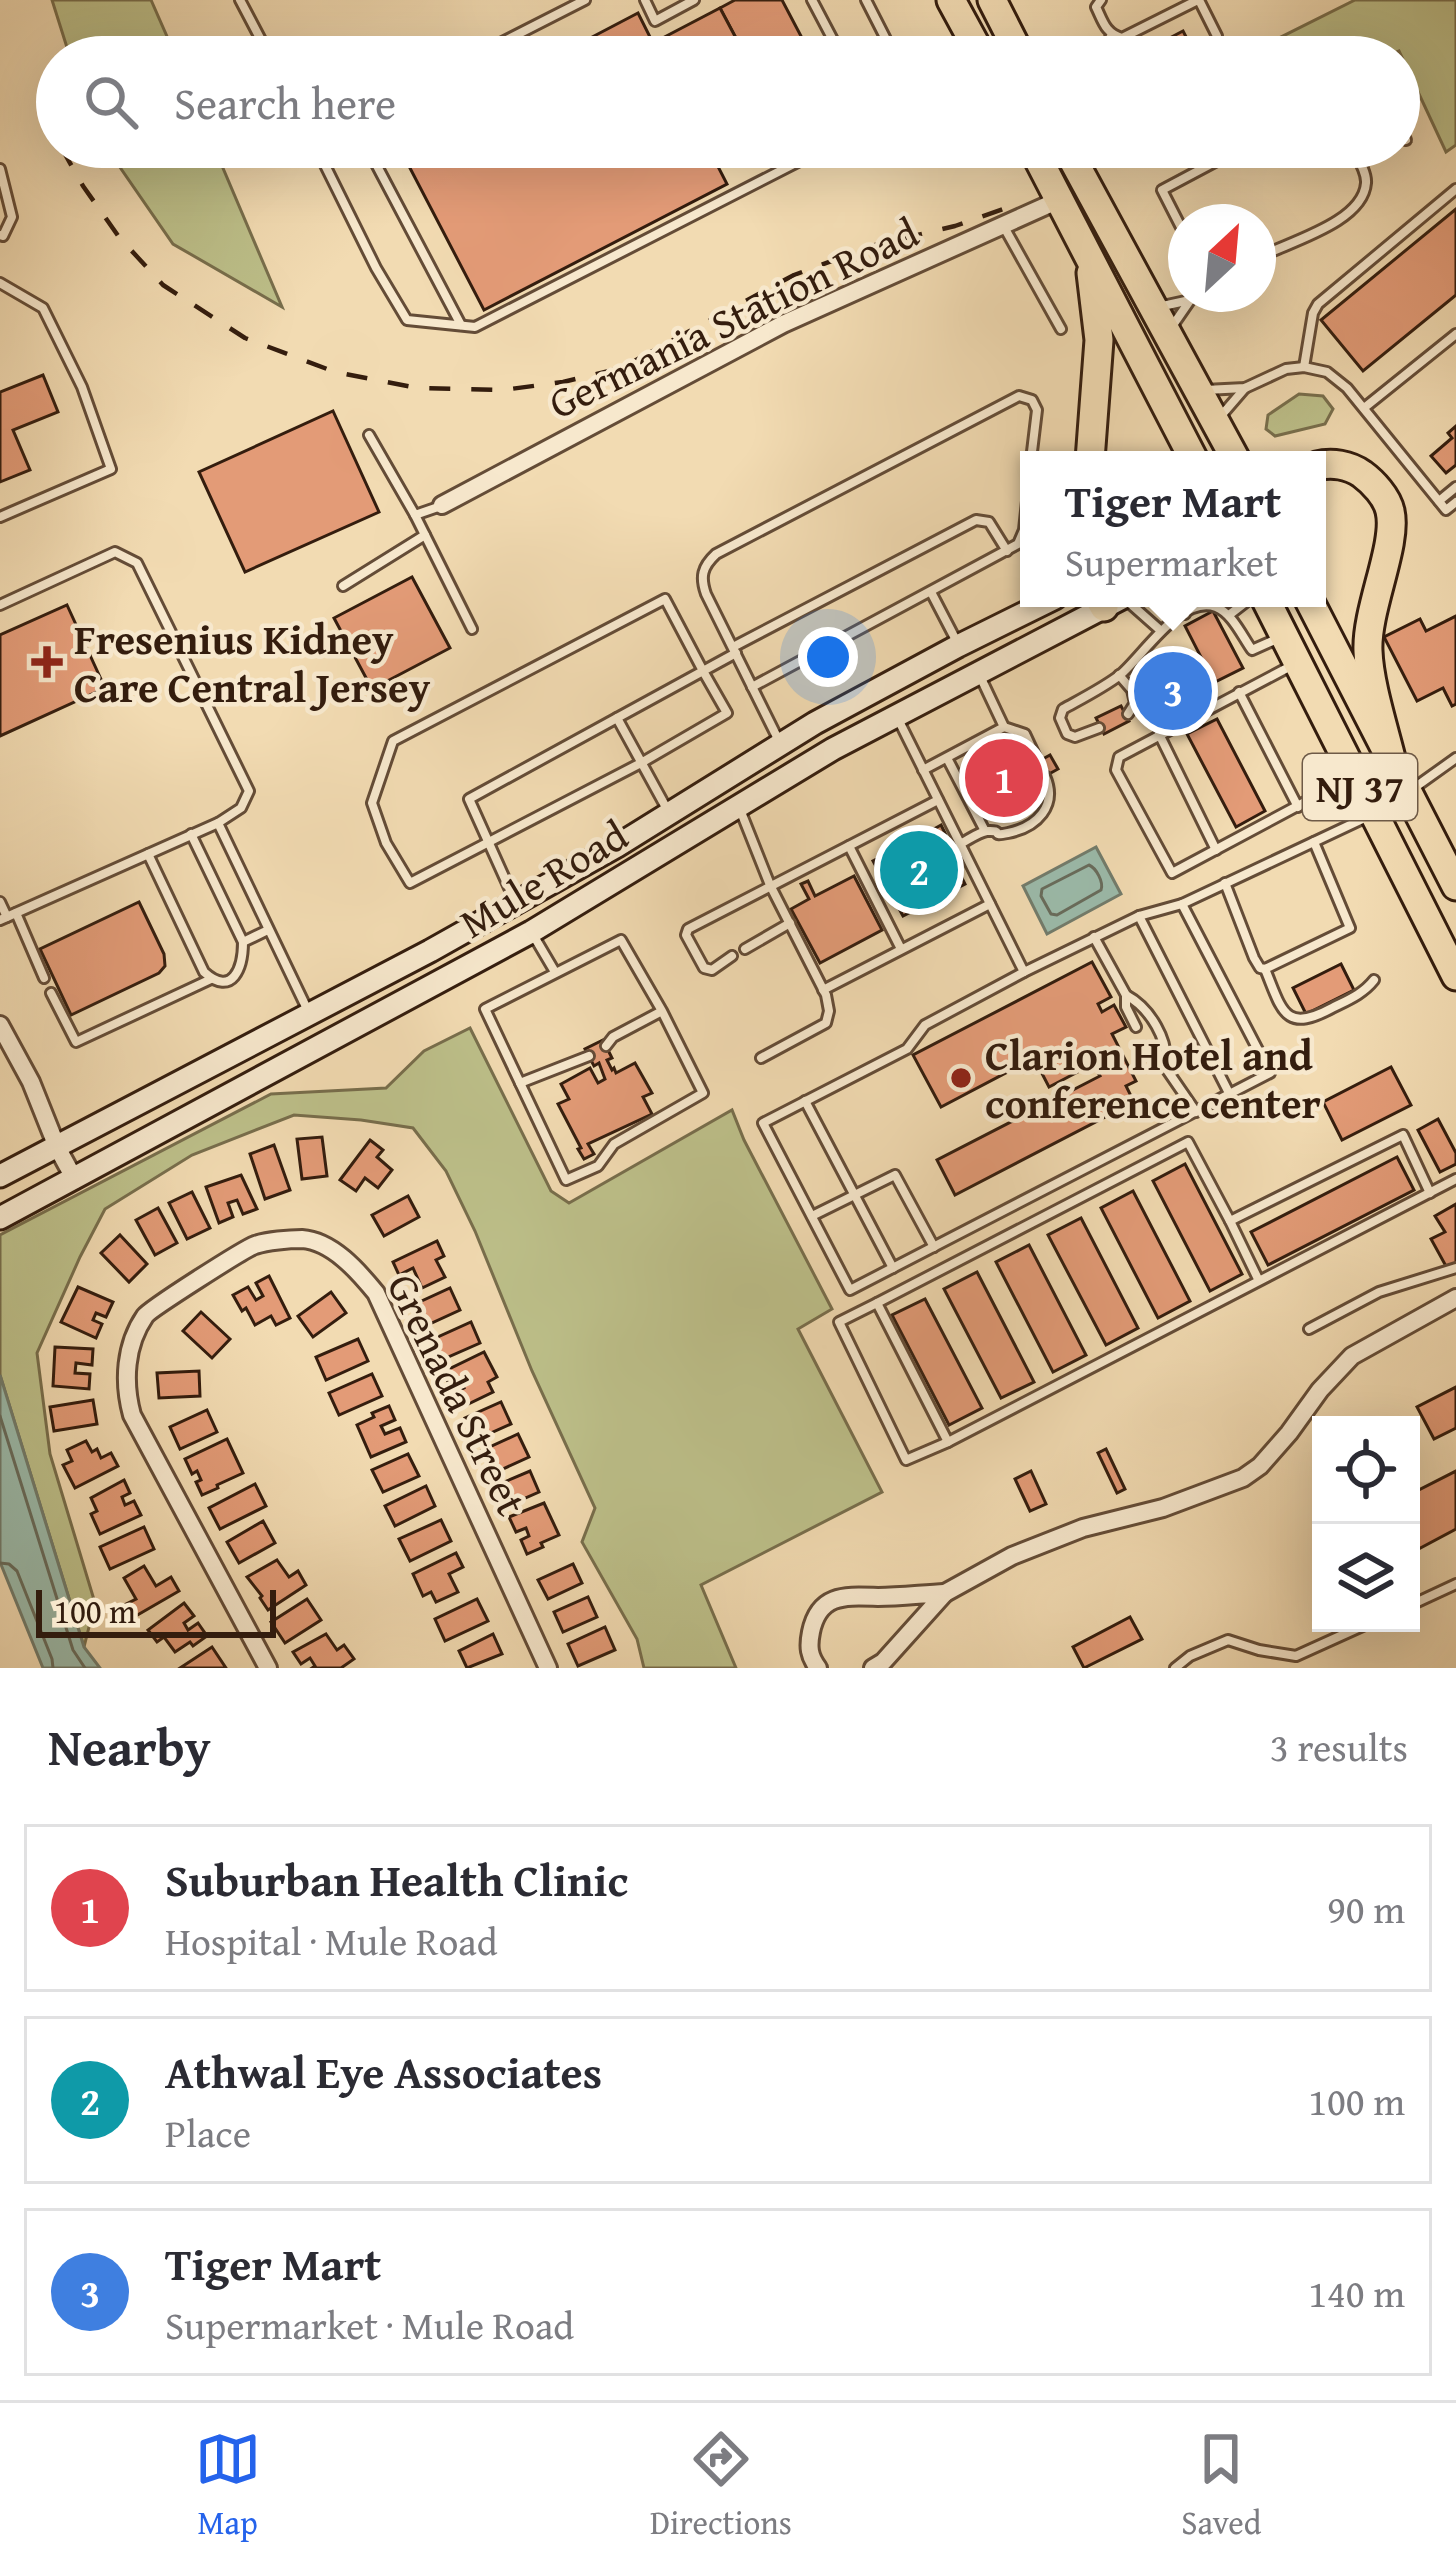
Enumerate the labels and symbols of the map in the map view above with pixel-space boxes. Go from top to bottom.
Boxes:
street label: Germania Station Road [538,201,929,433]
north arrow [1168,204,1276,312]
place label: Fresenius Kidney Care Central Jersey [74,608,431,717]
your location [798,627,858,687]
marker: Fresenius Kidney Care Central Jersey [31,646,63,678]
pin: 3 [1134,646,1212,736]
pin: 1 [965,733,1043,823]
road number: NJ 37 [1303,754,1417,820]
street label: Mule Road [448,804,639,952]
pin: 2 [880,825,958,915]
place label: Clarion Hotel and conference center [985,1024,1321,1133]
marker: Clarion Hotel and conference center [948,1065,974,1091]
street label: Grenada Street [373,1263,543,1525]
scale bar [36,1584,276,1637]

